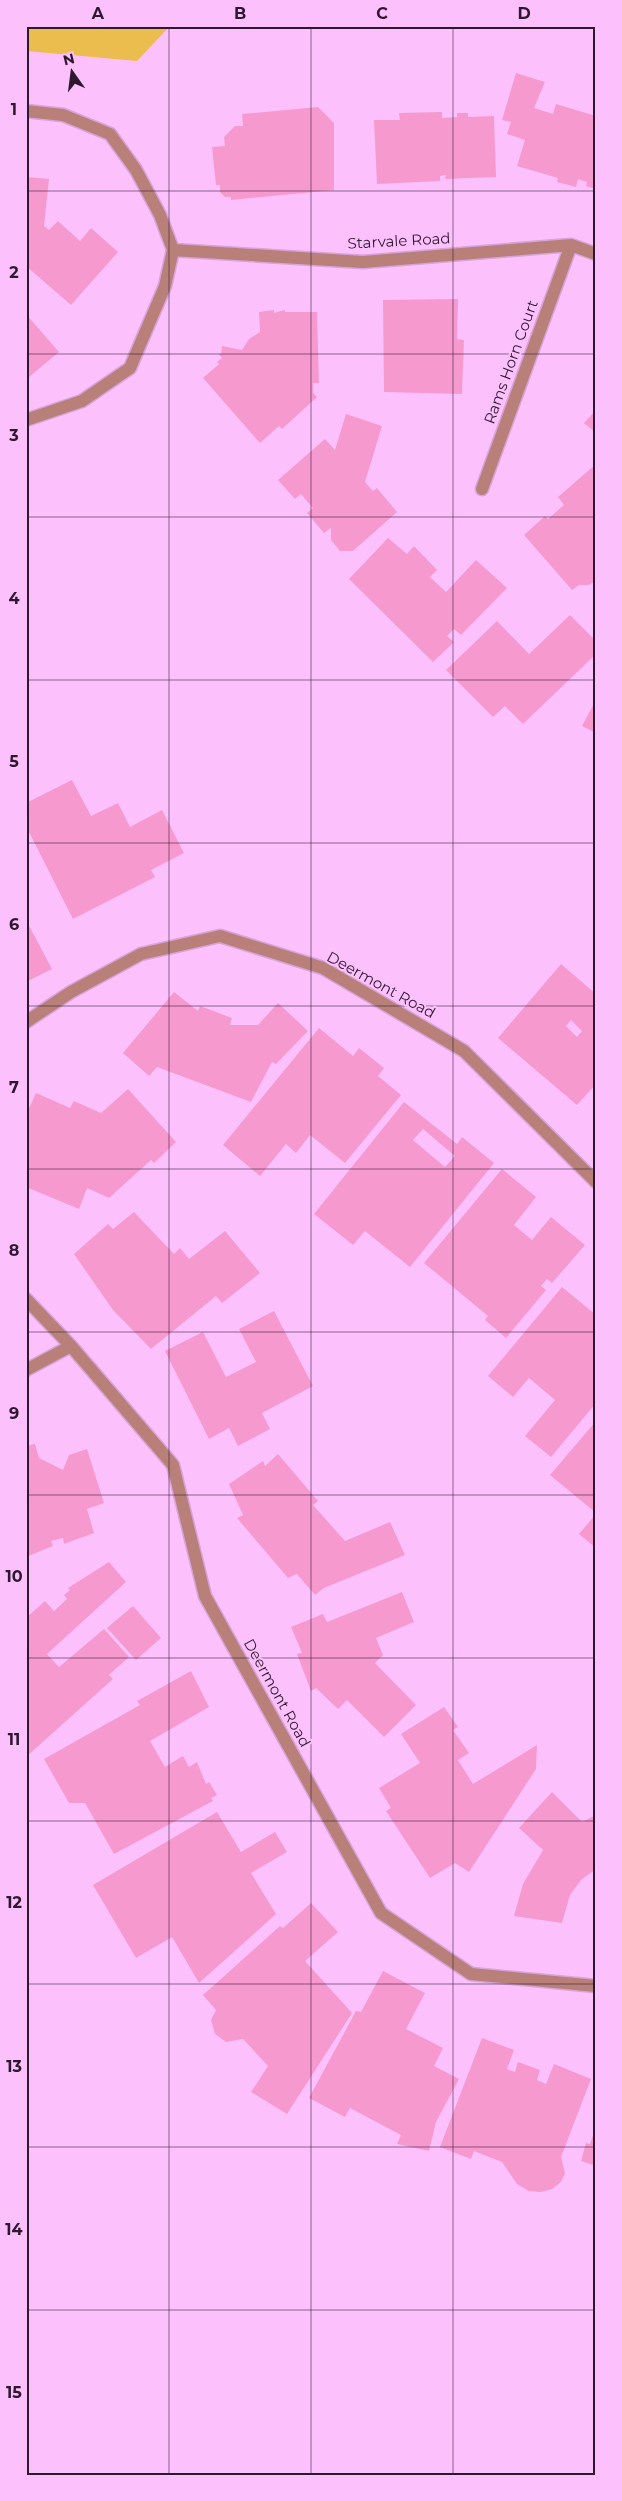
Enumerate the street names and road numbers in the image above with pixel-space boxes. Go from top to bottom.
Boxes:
street label: Starvale Road [347,228,451,253]
street label: Rams Horn Court [479,297,542,426]
street label: Deermont Road [324,947,439,1022]
street label: Deermont Road [240,1635,315,1750]

